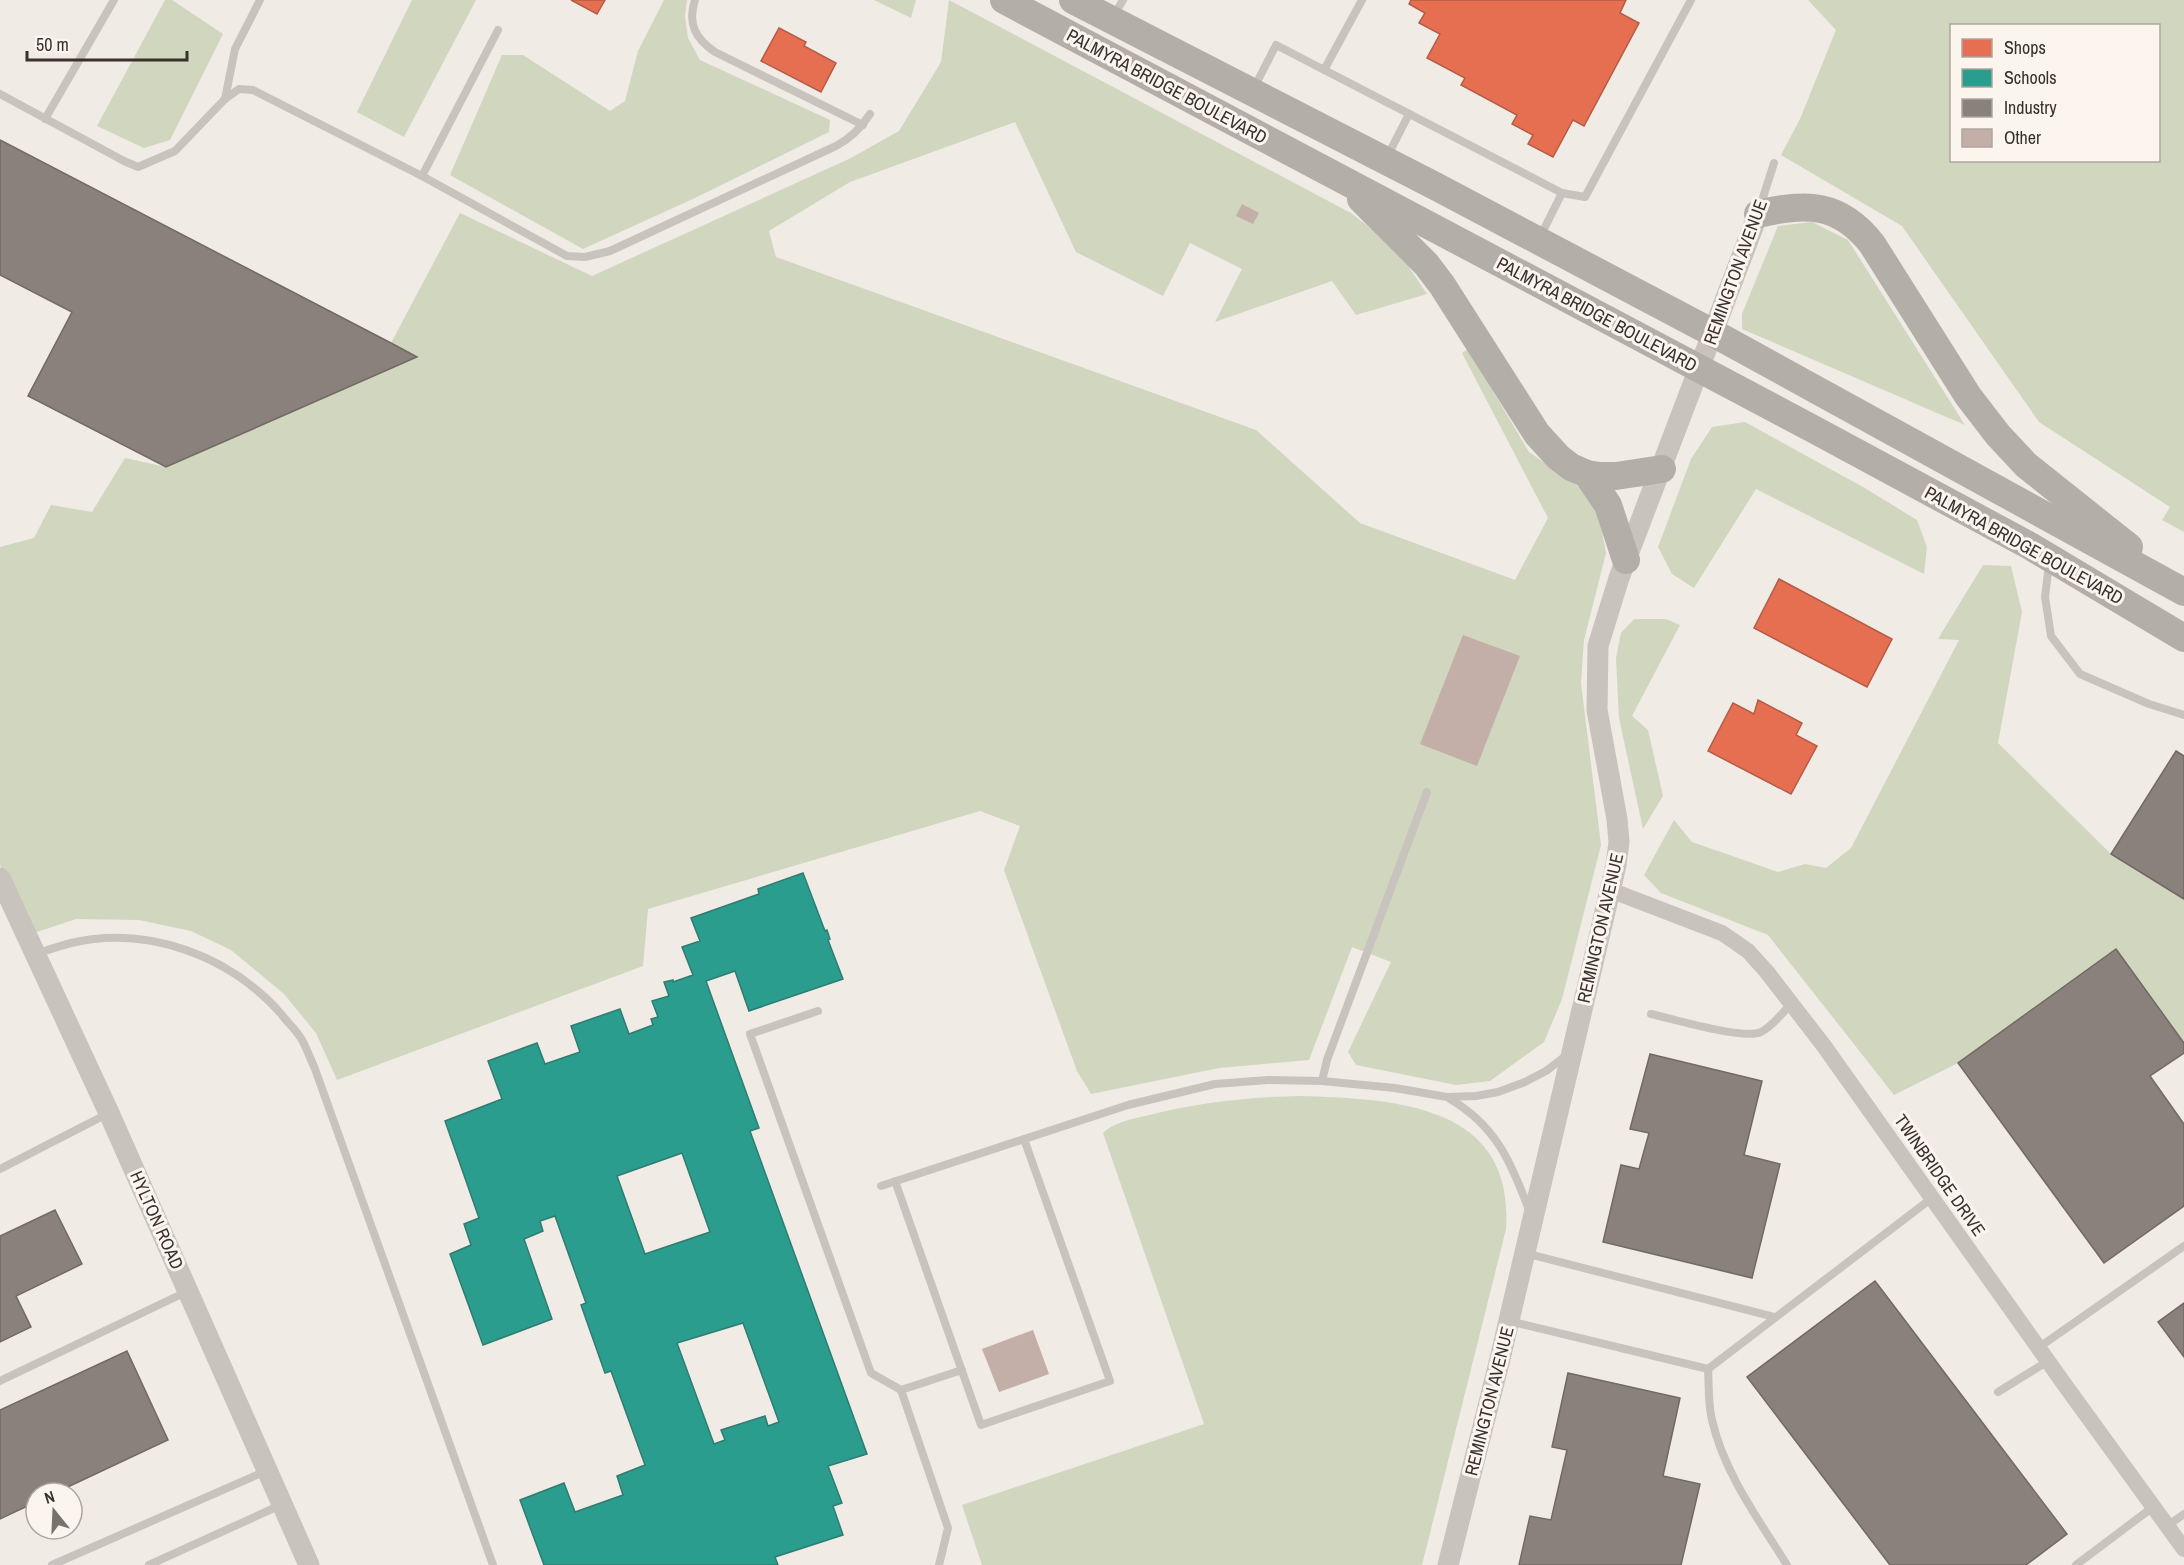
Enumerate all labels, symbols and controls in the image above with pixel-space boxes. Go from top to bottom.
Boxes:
street label: PALMYRA BRIDGE BOULEVARD [1062,23,1272,149]
scale bar [27,24,188,62]
legend [1950,24,2160,162]
text: 50 m [36,32,69,57]
text: Shops [2004,35,2046,60]
text: Schools [2004,65,2057,90]
text: Industry [2004,95,2057,120]
text: Other [2004,125,2041,150]
street label: REMINGTON AVENUE [1697,196,1773,348]
street label: PALMYRA BRIDGE BOULEVARD [1492,251,1702,377]
street label: PALMYRA BRIDGE BOULEVARD [1920,480,2128,610]
street label: REMINGTON AVENUE [1571,851,1629,1005]
street label: TWINBRIDGE DRIVE [1889,1109,1991,1241]
street label: HYLTON ROAD [124,1167,190,1273]
street label: REMINGTON AVENUE [1458,1324,1520,1478]
north arrow [24,1481,84,1541]
text: N [41,1485,57,1509]

